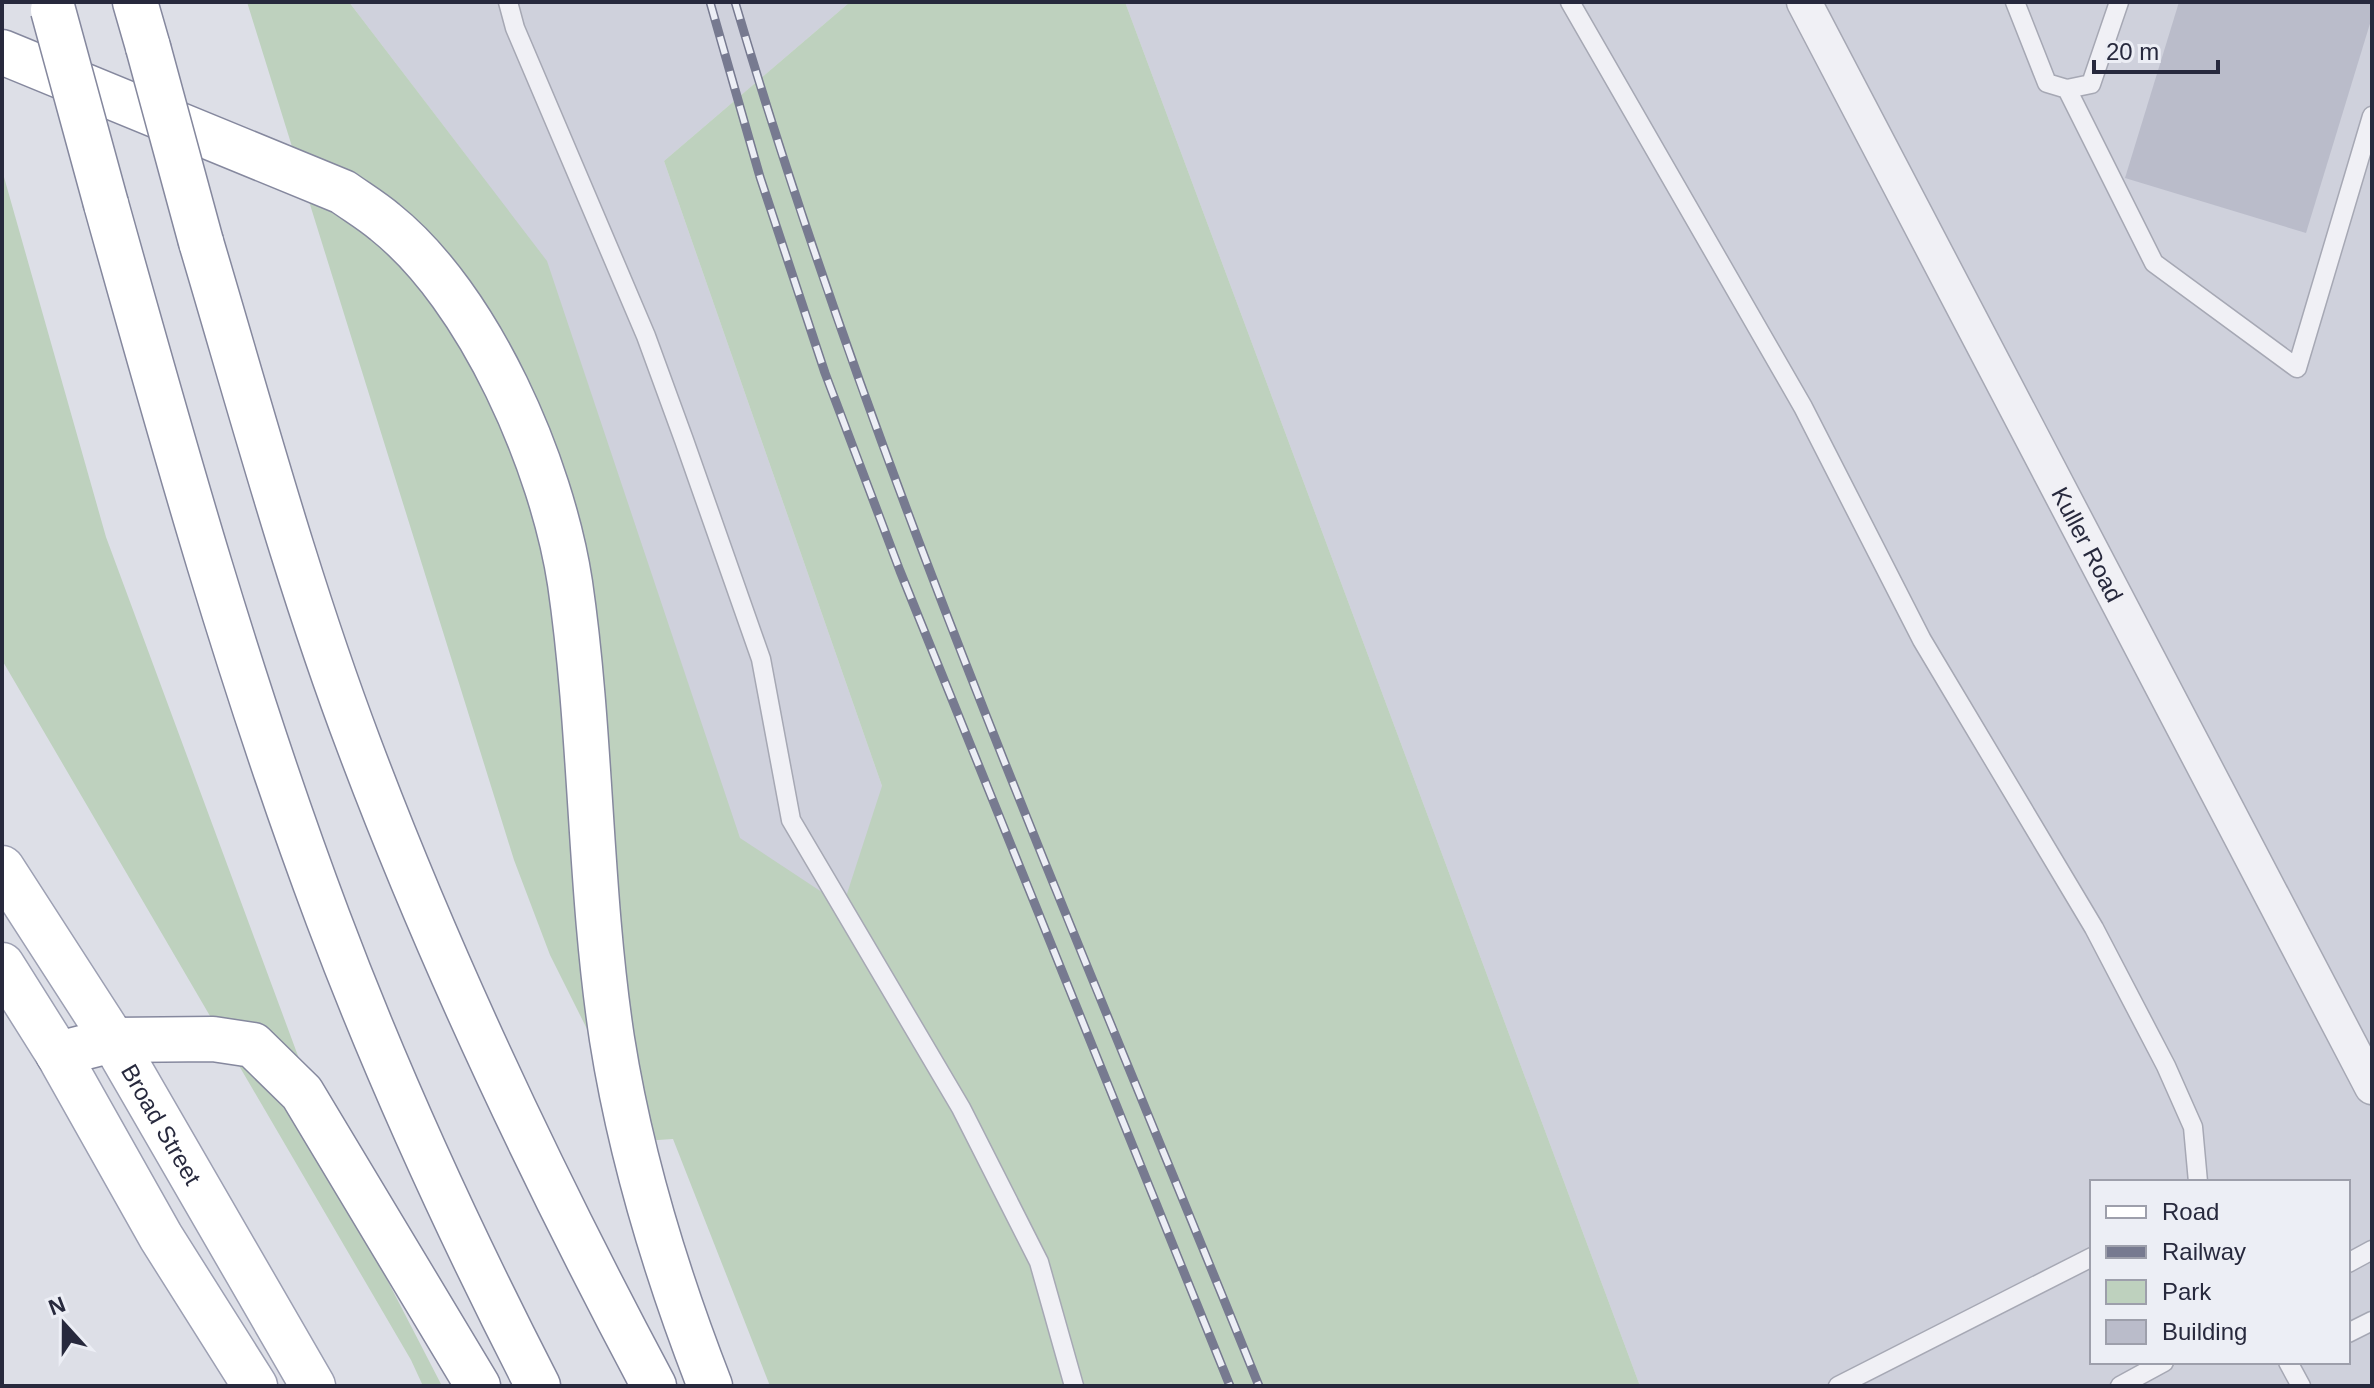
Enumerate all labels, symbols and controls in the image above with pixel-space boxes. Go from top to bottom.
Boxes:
scale bar [2094,24,2218,74]
text: 20 m [2106,38,2159,65]
street label: Kuller Road [2047,482,2129,606]
street label: Broad Street [116,1059,207,1190]
legend [2090,1180,2350,1364]
text: Road [2162,1198,2219,1225]
text: Railway [2162,1238,2246,1265]
text: Park [2162,1278,2212,1305]
north arrow [24,1284,104,1364]
text: N [45,1291,69,1320]
text: Building [2162,1318,2247,1345]

